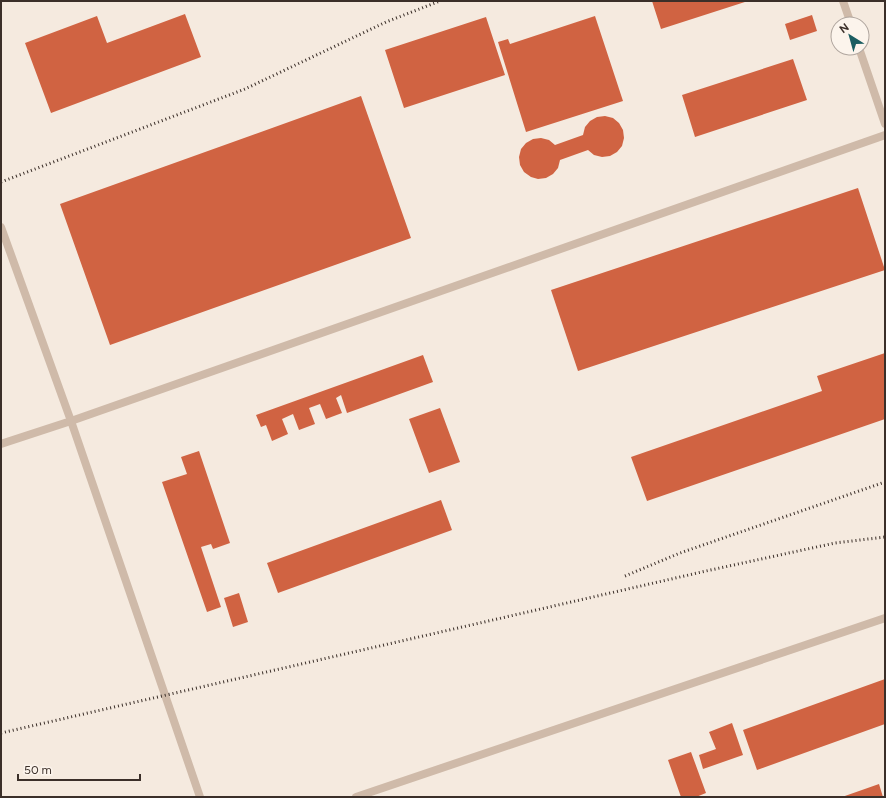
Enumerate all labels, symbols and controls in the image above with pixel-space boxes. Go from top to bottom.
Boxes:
north arrow [830,16,870,56]
text: N [837,21,852,36]
scale bar [18,756,140,782]
text: 50 m [24,763,52,777]

